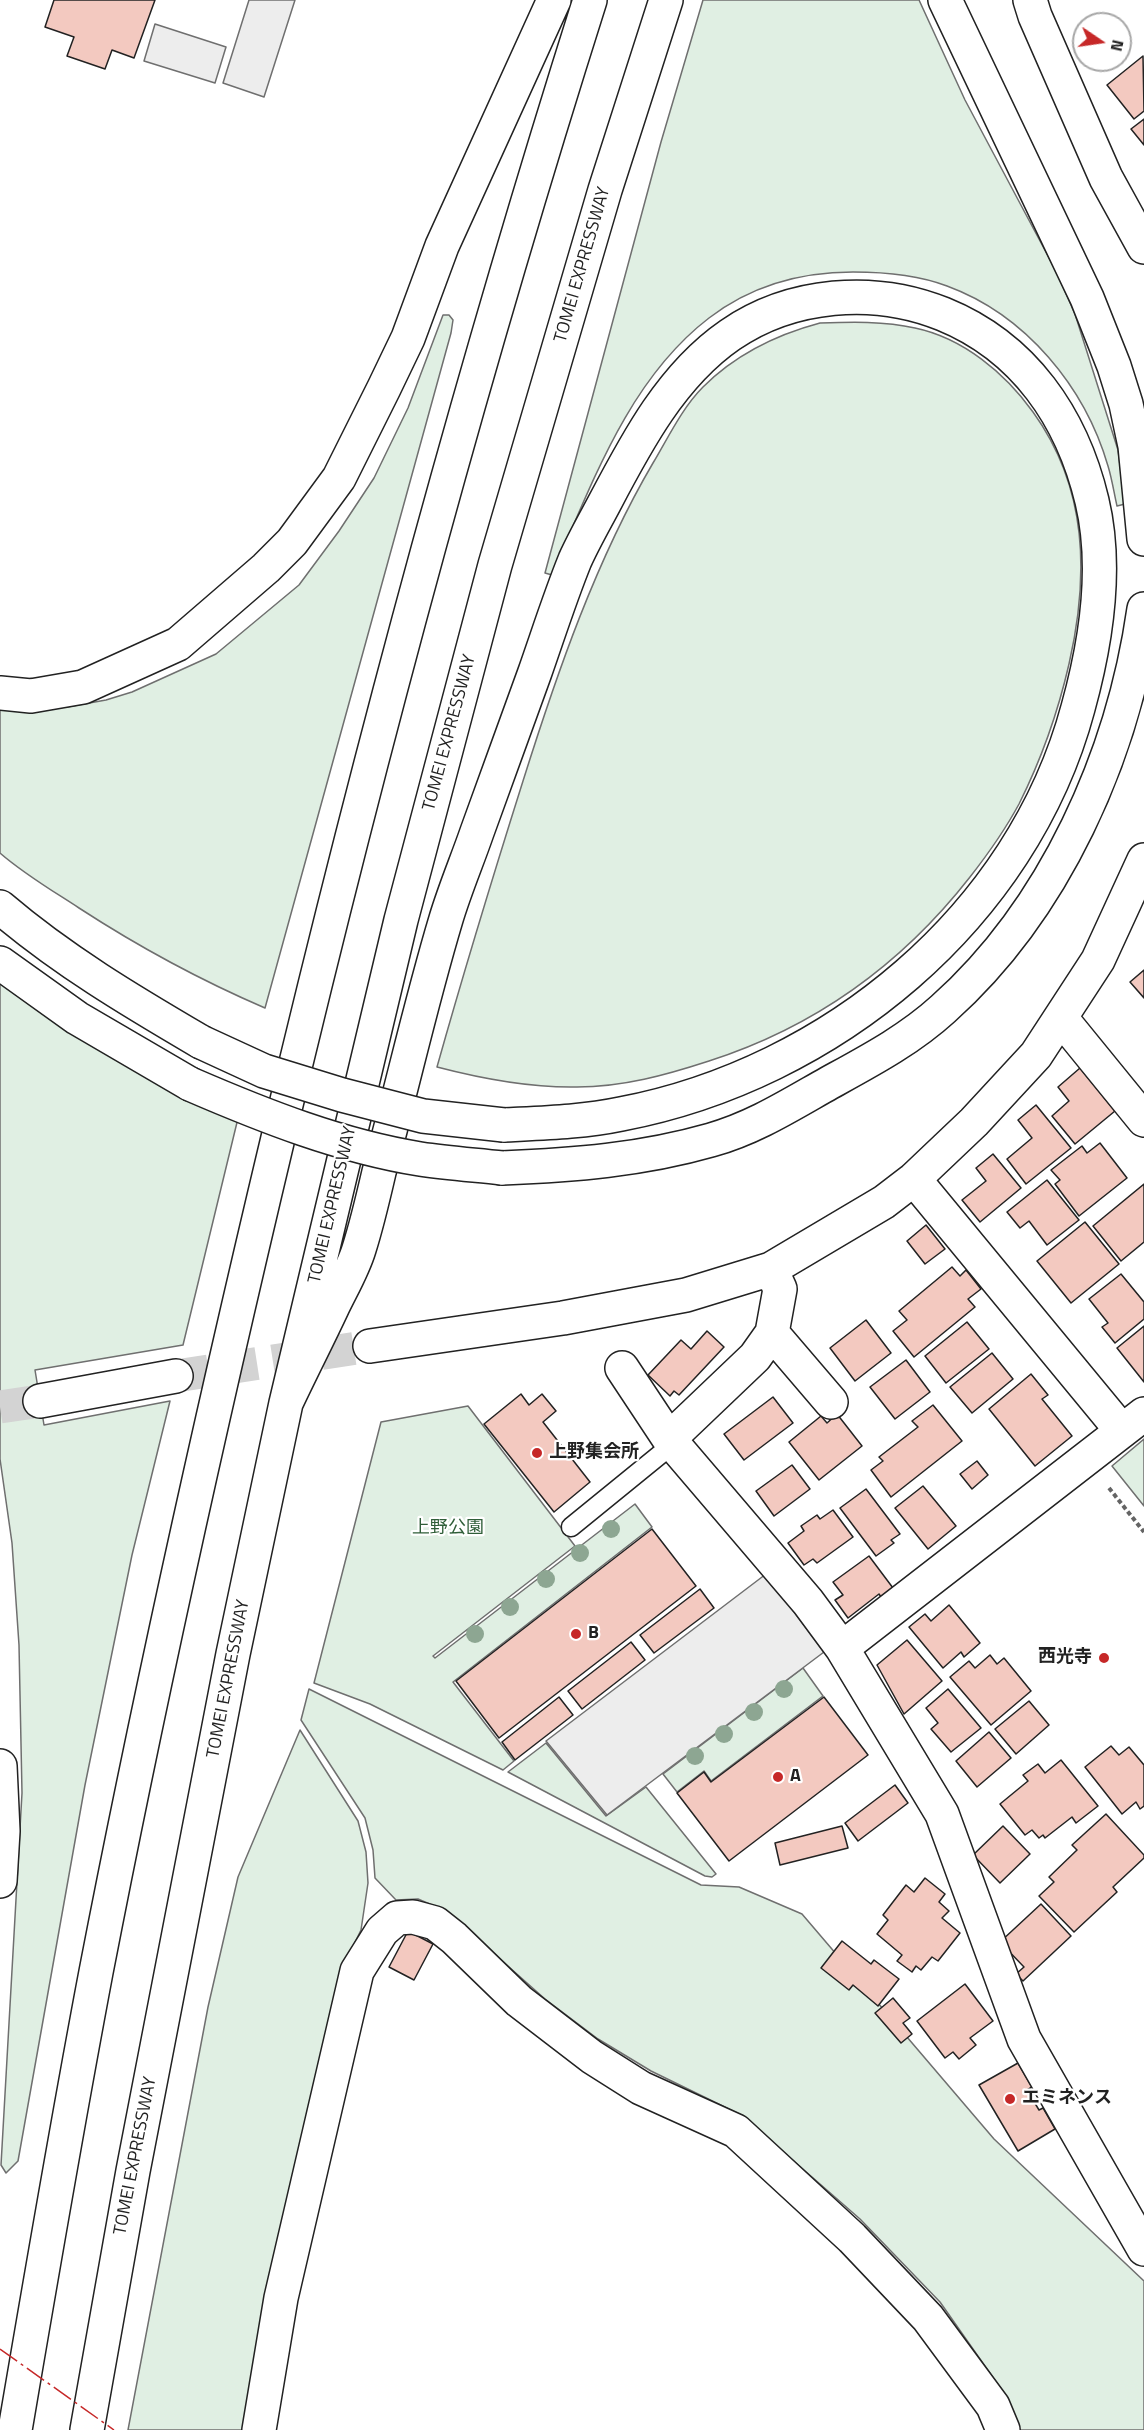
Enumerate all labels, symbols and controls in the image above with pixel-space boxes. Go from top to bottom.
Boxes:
north arrow [1072,12,1132,72]
text: N [1105,37,1131,54]
street label: TOMEI EXPRESSWAY [550,185,616,345]
street label: TOMEI EXPRESSWAY [419,653,481,813]
street label: TOMEI EXPRESSWAY [304,1124,362,1286]
place label: 上野集会所 [549,1442,639,1464]
marker: 上野集会所 [530,1446,544,1460]
park label: 上野公園 [412,1518,484,1540]
street label: TOMEI EXPRESSWAY [203,1598,255,1760]
place label: B [588,1623,599,1645]
marker: B [569,1627,583,1641]
place label: 西光寺 [1038,1647,1092,1669]
marker: 西光寺 [1097,1651,1111,1665]
place label: A [790,1766,801,1788]
marker: A [771,1770,785,1784]
street label: TOMEI EXPRESSWAY [110,2075,162,2237]
place label: エミネンス [1022,2088,1112,2110]
marker: エミネンス [1003,2092,1017,2106]

